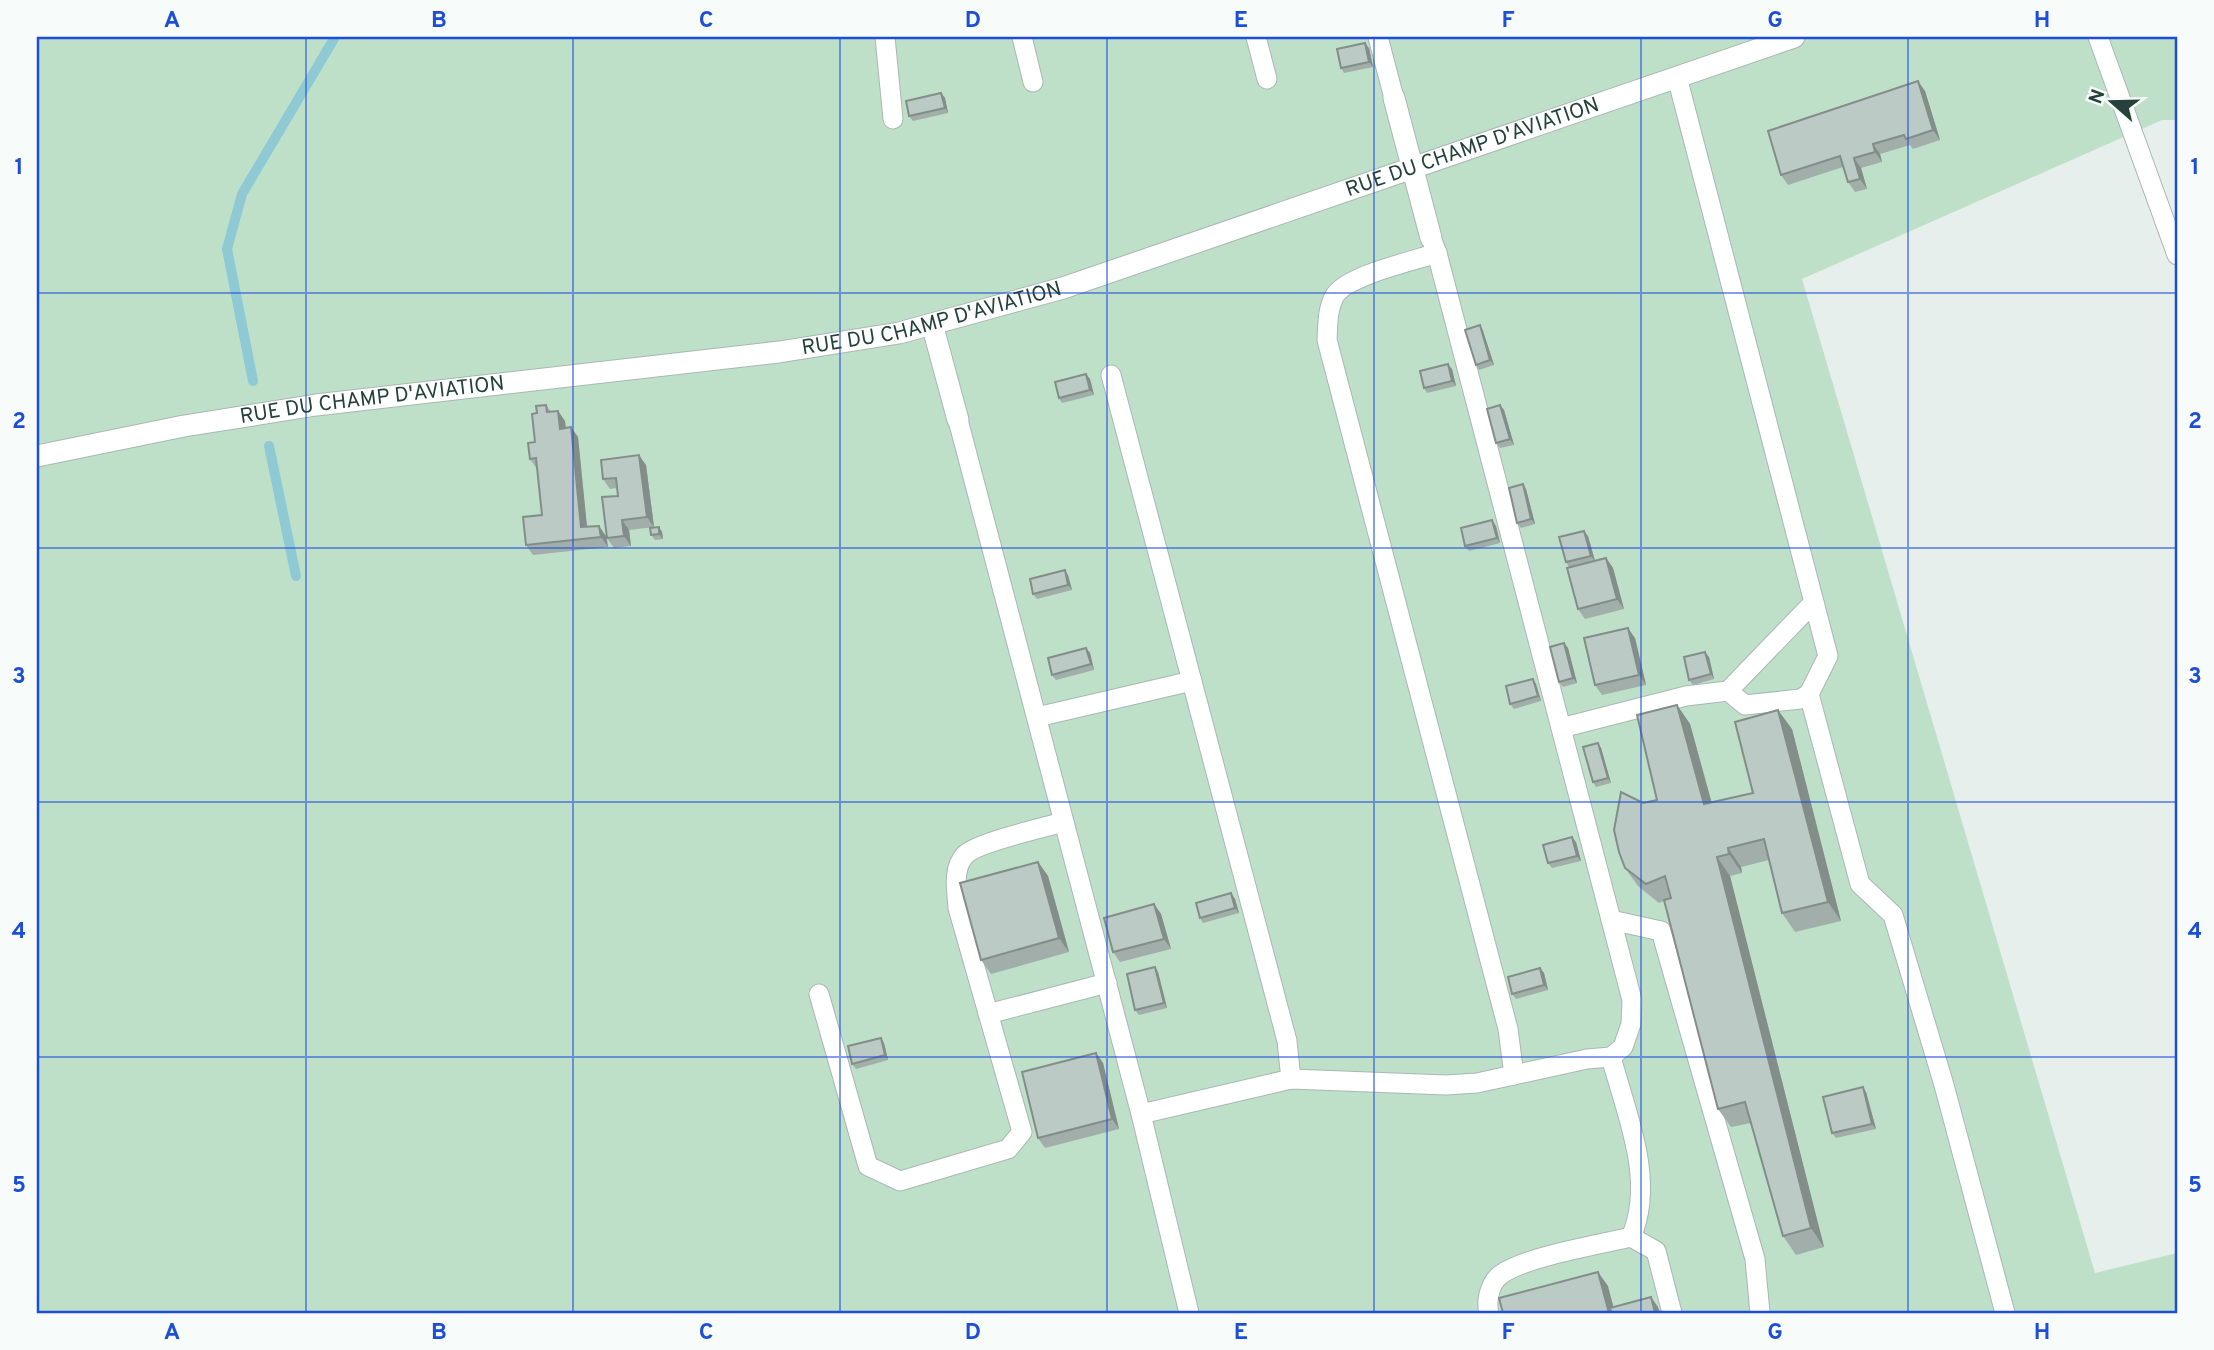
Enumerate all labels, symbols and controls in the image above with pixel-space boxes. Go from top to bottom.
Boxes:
text: A [164,7,180,36]
text: B [431,7,447,36]
text: C [699,7,713,36]
text: D [965,7,981,36]
text: E [1234,7,1248,36]
text: F [1501,7,1515,36]
text: G [1767,7,1783,36]
text: H [2034,7,2050,36]
north arrow [2078,66,2148,136]
text: N [2084,86,2112,107]
street label: RUE DU CHAMP D'AVIATION [1342,91,1603,204]
text: 1 [14,154,24,183]
text: 1 [2190,154,2200,183]
street label: RUE DU CHAMP D'AVIATION [800,276,1065,362]
street label: RUE DU CHAMP D'AVIATION [238,370,506,430]
text: 2 [12,408,26,437]
text: 2 [2188,408,2202,437]
text: 3 [12,663,26,692]
text: 3 [2188,663,2202,692]
text: 4 [12,918,26,947]
text: 4 [2188,918,2202,947]
text: 5 [12,1172,26,1201]
text: 5 [2188,1172,2202,1201]
text: A [164,1319,180,1348]
text: B [431,1319,447,1348]
text: C [699,1319,713,1348]
text: D [965,1319,981,1348]
text: E [1234,1319,1248,1348]
text: F [1501,1319,1515,1348]
text: G [1767,1319,1783,1348]
text: H [2034,1319,2050,1348]

